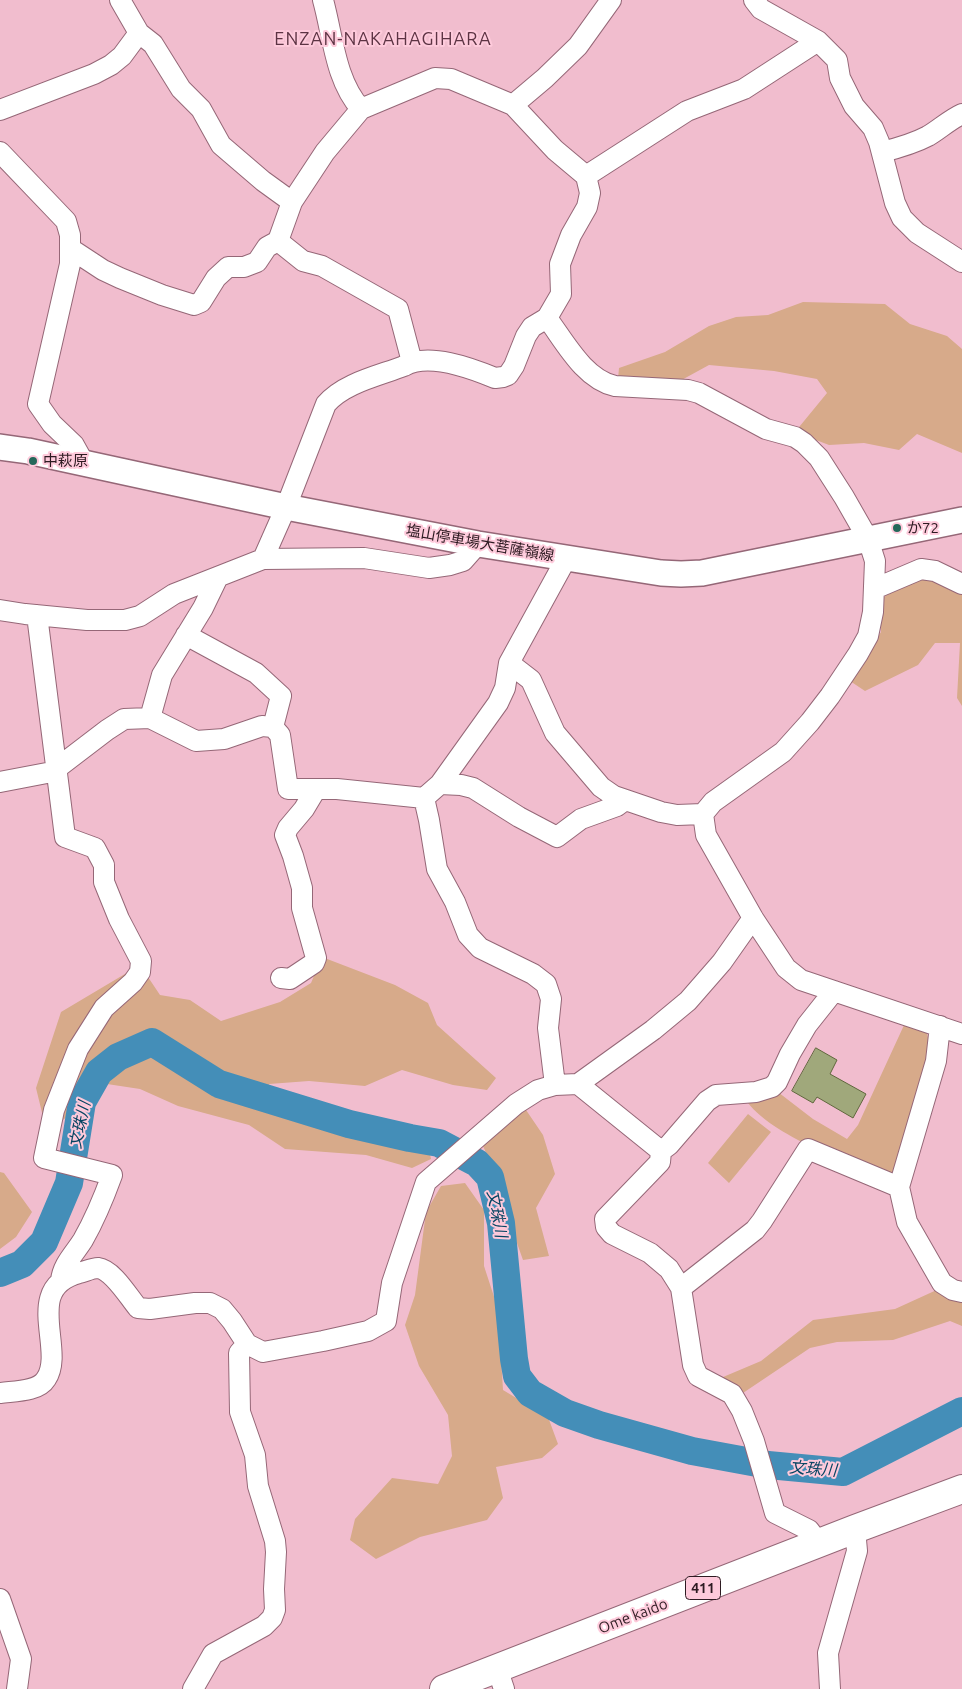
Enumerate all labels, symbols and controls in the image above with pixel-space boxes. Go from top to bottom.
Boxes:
district label: ENZAN-NAKAHAGIHARA [272,28,494,50]
place label: 中萩原 [43,452,88,470]
marker: 中萩原 [27,455,39,467]
place label: か72 [907,519,939,537]
street label: 塩山停車場大菩薩嶺線 [405,521,555,565]
marker: か72 [891,522,903,534]
water label: 文珠川 [66,1100,94,1150]
water label: 文珠川 [483,1189,511,1239]
water label: 文珠川 [788,1458,838,1480]
road number: 411 [686,1576,720,1600]
street label: Ome kaido [596,1595,670,1637]

